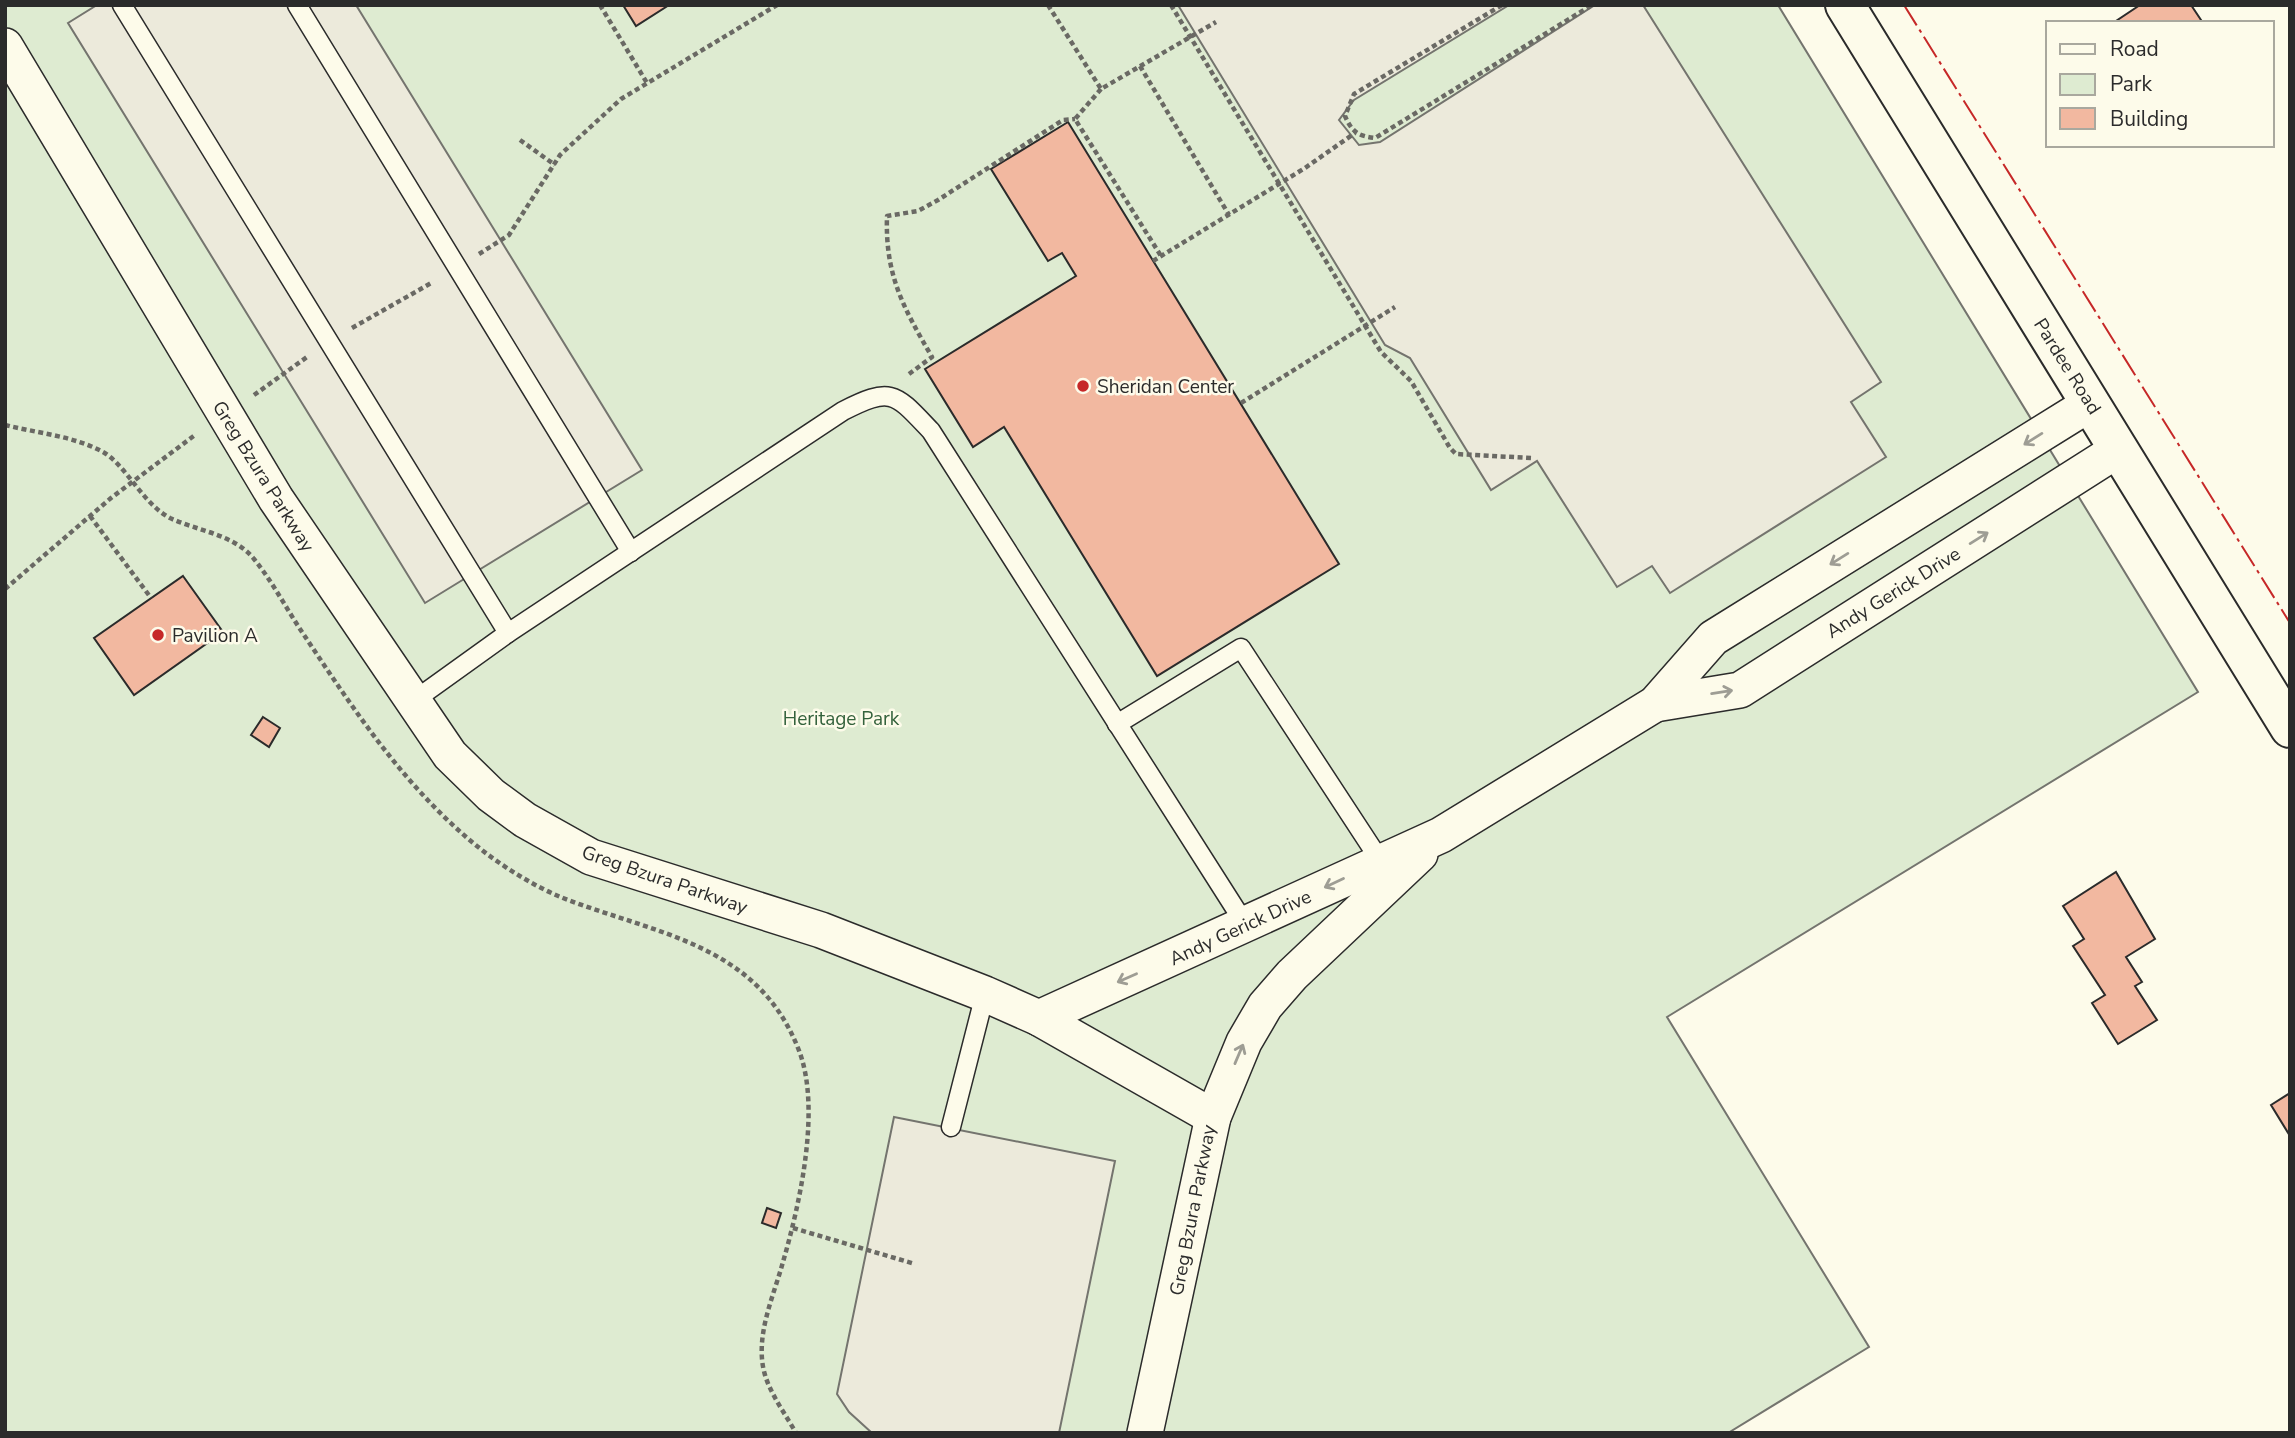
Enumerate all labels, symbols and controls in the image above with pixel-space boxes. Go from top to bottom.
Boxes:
legend [2046,21,2274,147]
text: Road [2110,35,2159,63]
text: Park [2110,70,2152,98]
text: Building [2110,105,2188,133]
street label: Pardee Road [2027,314,2107,420]
place label: Sheridan Center [1097,374,1234,400]
marker: Sheridan Center [1075,378,1091,394]
street label: Greg Bzura Parkway [206,396,320,557]
one-way arrow [2023,433,2043,447]
one-way arrow [1969,530,1989,544]
street label: Andy Gerick Drive [1821,541,1966,645]
one-way arrow [1830,553,1850,567]
place label: Pavilion A [172,623,258,649]
marker: Pavilion A [150,627,166,643]
one-way arrow [1711,685,1733,698]
park label: Heritage Park [783,706,900,732]
street label: Greg Bzura Parkway [578,839,751,921]
one-way arrow [1324,877,1345,891]
street label: Andy Gerick Drive [1165,884,1316,972]
one-way arrow [1117,972,1138,985]
one-way arrow [1233,1044,1246,1066]
street label: Greg Bzura Parkway [1164,1122,1222,1298]

